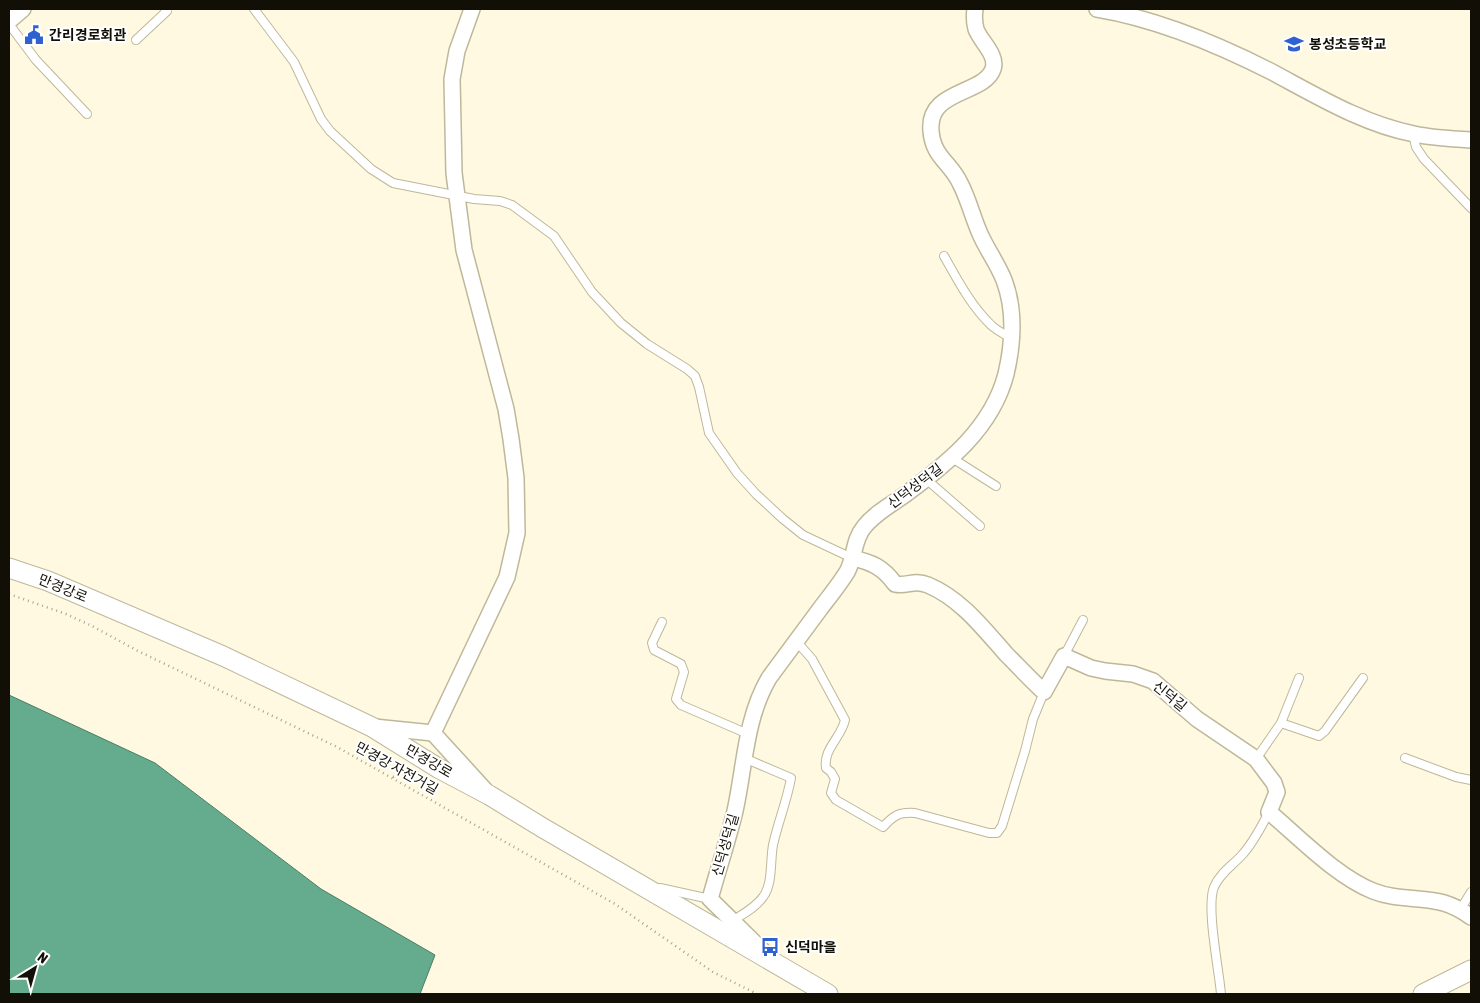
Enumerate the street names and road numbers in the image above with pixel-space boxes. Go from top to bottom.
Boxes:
street label: 신덕성덕길 [884,460,946,512]
street label: 만경강로 [36,571,90,605]
street label: 신덕길 [1150,678,1190,714]
street label: 만경강 자전거길 [353,739,441,797]
street label: 만경강로 [403,741,455,781]
street label: 신덕성덕길 [708,812,742,878]

